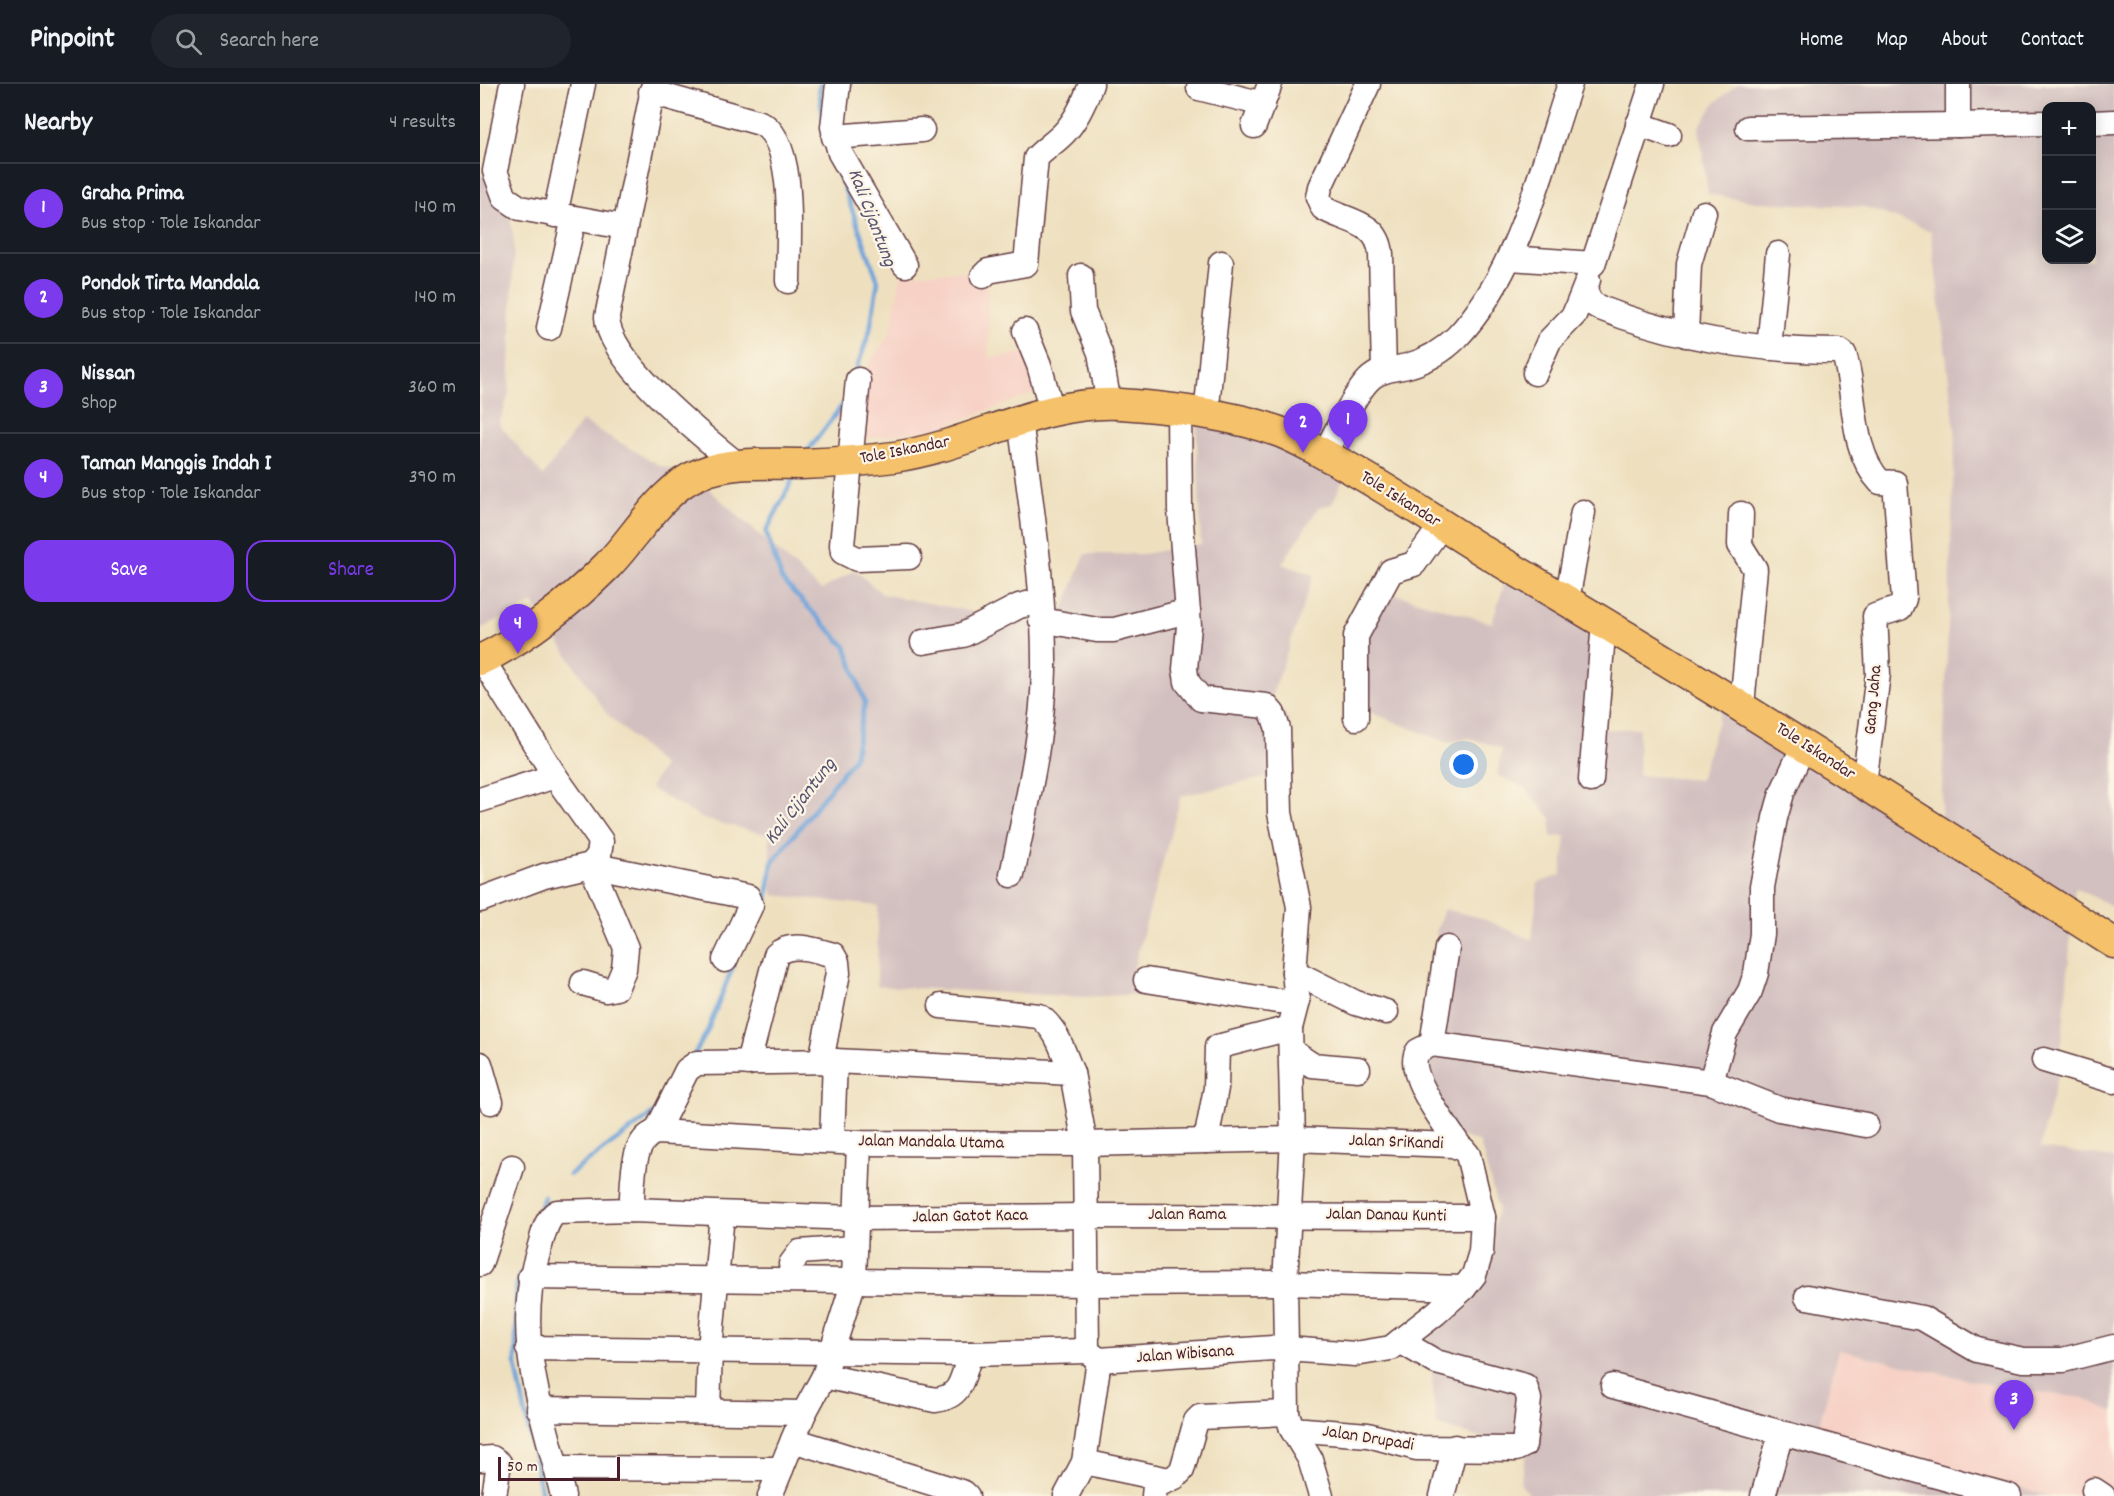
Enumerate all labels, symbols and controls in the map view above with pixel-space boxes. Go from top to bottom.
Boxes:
search box [151,14,571,68]
text: Pinpoint [30,21,115,61]
icon: search [172,25,205,58]
text: Search here [220,26,319,57]
text: Home [1799,26,1843,56]
text: Map [1876,26,1908,56]
text: About [1941,26,1988,56]
text: Contact [2021,26,2084,56]
map controls [2042,102,2096,264]
button: + [2042,102,2096,156]
text: Nearby [24,105,92,142]
text: 4 results [389,109,456,137]
button: − [2042,156,2096,210]
water label: Kali Cijantung [839,165,903,272]
text: Graha Prima [81,179,184,210]
text: 1 [41,194,46,222]
text: 140 m [414,194,456,222]
text: Bus stop · Tole Iskandar [81,210,261,238]
button: layers [2042,210,2096,264]
text: Pondok Tirta Mandala [81,269,259,300]
text: 2 [39,284,48,312]
text: 140 m [414,284,456,312]
text: Bus stop · Tole Iskandar [81,300,261,328]
text: Nissan [81,359,135,390]
text: 3 [39,374,48,402]
text: 360 m [408,374,456,402]
text: Shop [81,390,117,418]
pin: 1 [1328,400,1368,450]
pin: 2 [1284,404,1322,453]
street label: Tole Iskandar [858,430,952,472]
text: Taman Manggis Indah I [81,449,271,480]
text: 4 [39,464,48,492]
text: 390 m [409,464,456,492]
street label: Tole Iskandar [1355,465,1445,535]
text: Bus stop · Tole Iskandar [81,480,261,508]
button: Save [24,540,234,602]
button: Share [246,540,456,602]
pin: 4 [498,604,537,654]
street label: Gang Jaha [1859,664,1890,736]
street label: Tole Iskandar [1770,717,1860,787]
your location [1449,750,1478,779]
water label: Kali Cijantung [758,752,845,851]
street label: Jalan Mandala Utama [858,1129,1005,1157]
street label: Jalan SriKandi [1348,1129,1444,1157]
street label: Jalan Danau Kunti [1325,1202,1447,1230]
street label: Jalan Gatot Kaca [912,1203,1029,1231]
street label: Jalan Rama [1148,1203,1227,1228]
street label: Jalan Wibisana [1135,1339,1235,1371]
pin: 3 [1994,1380,2033,1430]
street label: Jalan Drupadi [1320,1419,1416,1459]
scale bar [498,1454,620,1482]
text: 50 m [507,1456,538,1479]

